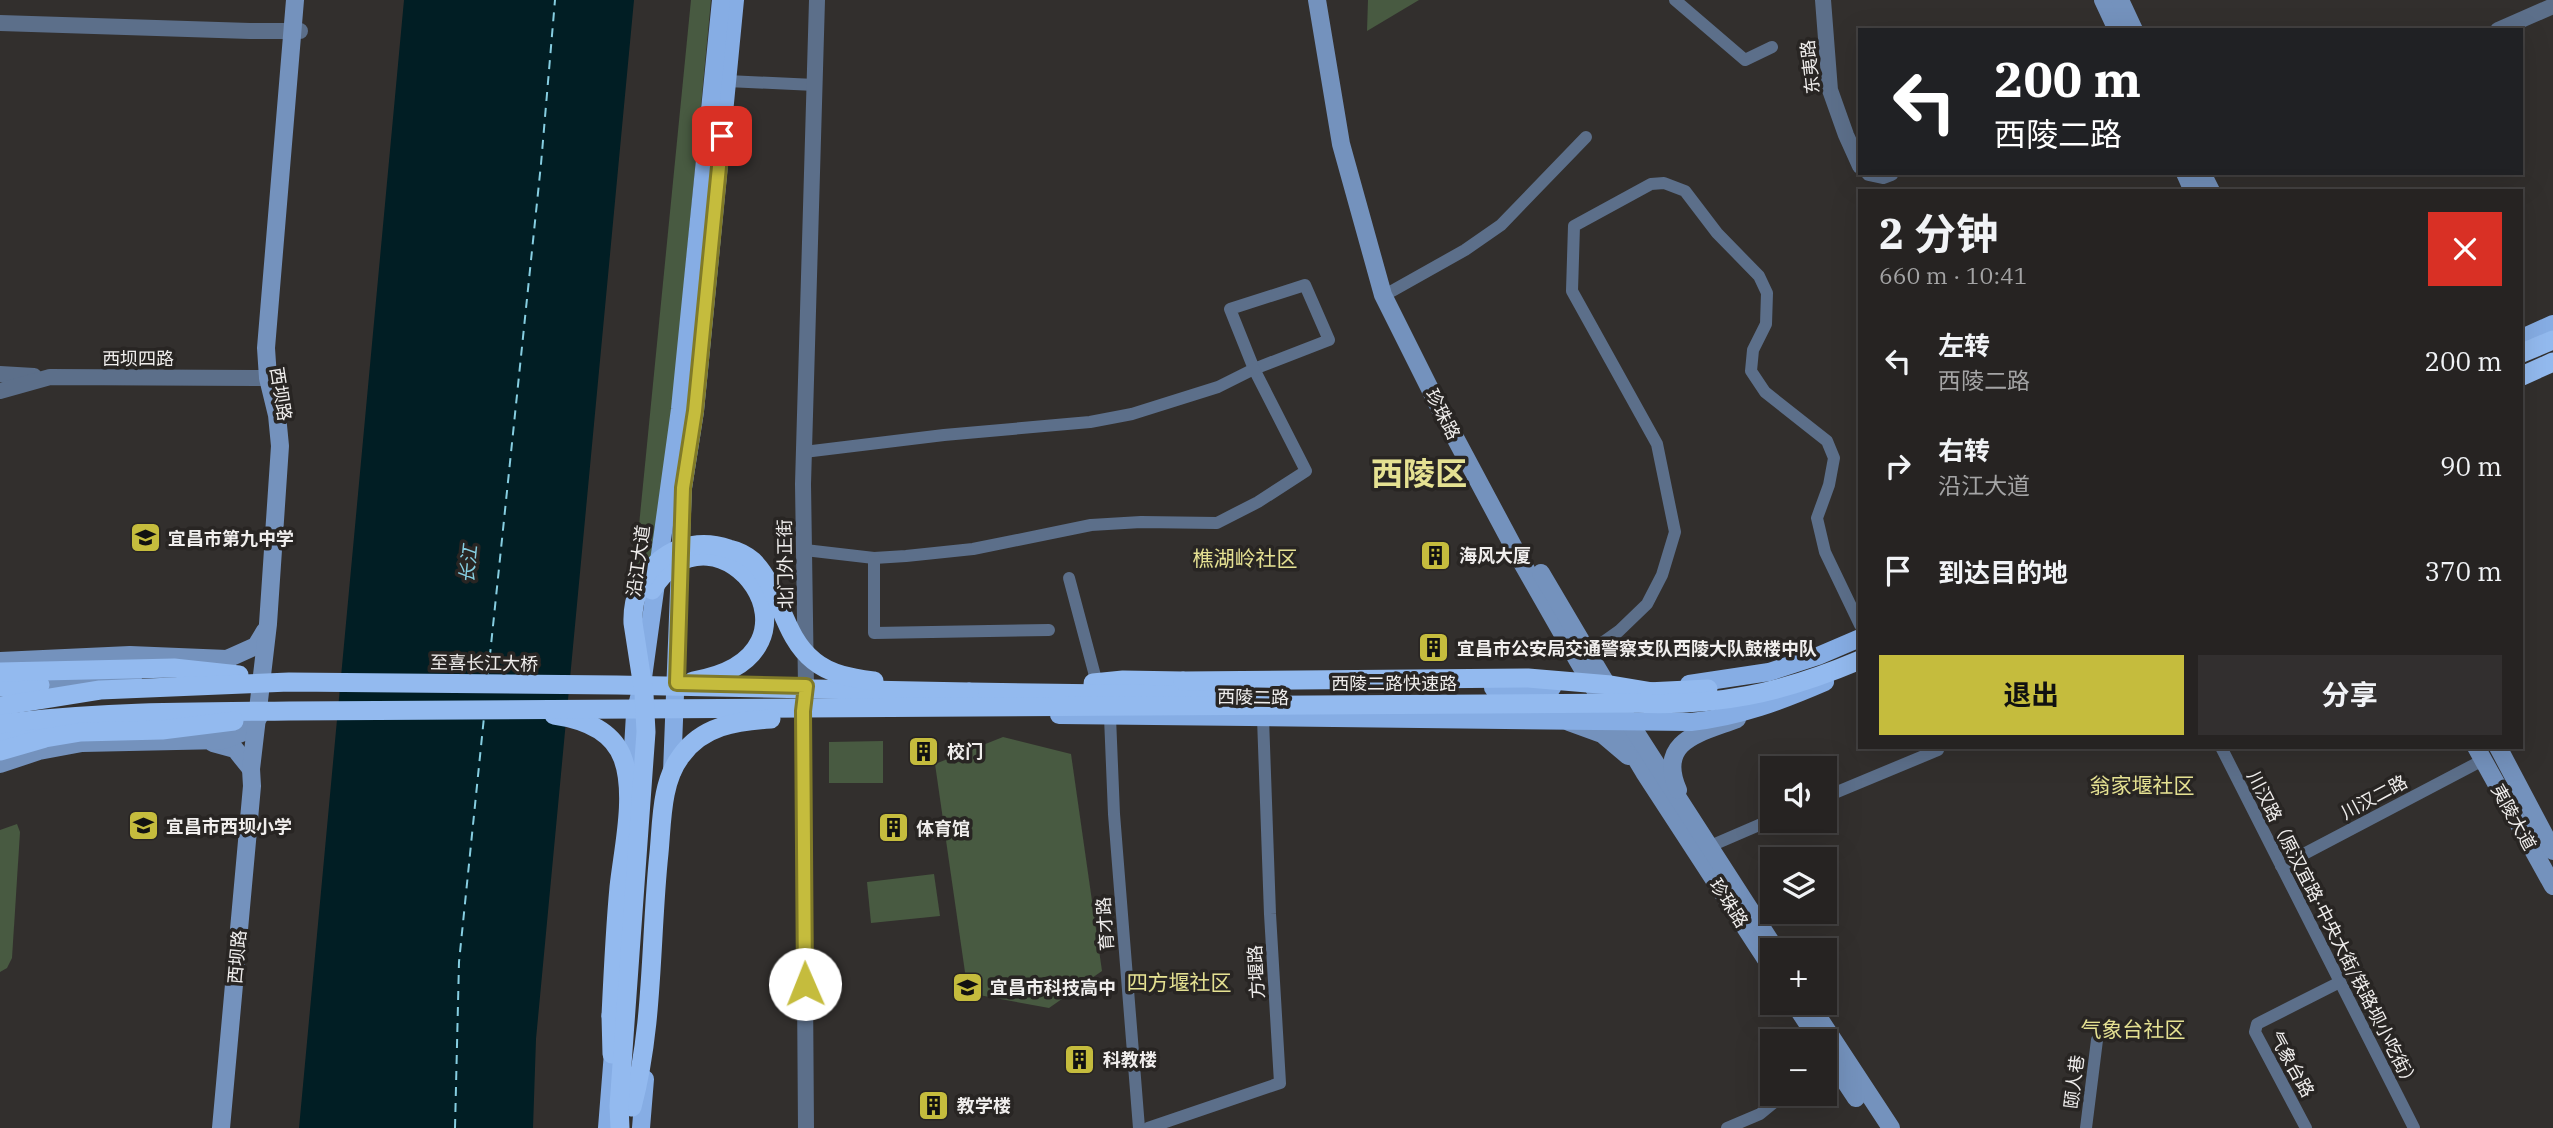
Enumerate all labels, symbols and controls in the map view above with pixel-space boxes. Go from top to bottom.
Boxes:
street label: 东夷路 [1796,39,1824,95]
text: 200 m [1994,47,2141,110]
icon: left [1879,56,1970,147]
pin [692,106,752,166]
text: 西陵二路 [1994,113,2122,155]
icon: arrive [703,117,741,155]
text: 2 分钟 [1879,206,1998,261]
button: close [2428,212,2502,286]
text: 660 m · 10:41 [1879,260,2028,290]
text: 左转 [1938,328,1990,362]
icon: left [1879,342,1917,380]
text: 200 m [2424,344,2502,378]
street label: 西坝四路 [102,347,174,370]
text: 西陵二路 [1938,365,2030,395]
street label: 西坝路 [265,366,297,422]
street label: 珍珠路 [1420,385,1466,443]
text: 右转 [1938,433,1990,467]
icon: right [1879,447,1917,485]
text: 90 m [2440,449,2502,483]
district label: 西陵区 [1371,452,1467,494]
text: 沿江大道 [1938,470,2030,500]
street label: 北门外正街 [773,519,797,609]
school or university icon: 宜昌市第九中学 [128,521,162,555]
street label: 沿江大道 [622,524,654,598]
place label: 宜昌市第九中学 [168,527,294,550]
building icon: 海风大厦 [1419,538,1453,572]
water label: 长江 [454,542,482,584]
district label: 樵湖岭社区 [1193,544,1298,572]
place label: 海风大厦 [1459,544,1531,567]
icon: arrive [1879,552,1917,590]
text: 370 m [2424,554,2502,588]
text: 到达目的地 [1938,555,2068,589]
building icon: 宜昌市公安局交通警察支队西陵大队鼓楼中队 [1417,631,1451,665]
place label: 宜昌市公安局交通警察支队西陵大队鼓楼中队 [1457,637,1817,660]
street label: 至喜长江大桥 [430,651,538,675]
button: 退出 [1879,655,2184,735]
button: 分享 [2198,655,2502,735]
street label: 西陵二路快速路 [1331,672,1457,695]
street label: 西陵二路 [1217,685,1289,709]
building icon: 校门 [907,734,941,768]
place label: 校门 [947,740,983,763]
map controls [1760,756,1837,1106]
button: sound [1760,756,1837,833]
street label: 川汉路（原汉宜路·中央大街/铁路坝小吃街） [2242,767,2424,1093]
street label: 川汉二路 [2337,770,2411,824]
district label: 翁家堰社区 [2090,771,2195,799]
street label: 夷陵大道 [2486,780,2542,854]
school or university icon: 宜昌市西坝小学 [126,809,160,843]
building icon: 体育馆 [876,811,910,845]
place label: 宜昌市西坝小学 [166,815,292,838]
place label: 体育馆 [916,817,970,840]
button: layers [1760,847,1837,924]
street label: 珍珠路 [1705,874,1753,932]
street label: 育才路 [1092,896,1118,952]
street label: 西坝路 [223,929,251,985]
button: + [1760,938,1837,1015]
street label: 方堰路 [1243,944,1269,1000]
position arrow [768,947,842,1021]
district label: 四方堰社区 [1127,968,1232,996]
school or university icon: 宜昌市科技高中 [950,970,984,1004]
place label: 宜昌市科技高中 [990,976,1116,999]
district label: 气象台社区 [2081,1015,2186,1043]
street label: 气象台路 [2264,1027,2320,1101]
button: − [1760,1029,1837,1106]
building icon: 科教楼 [1063,1042,1097,1076]
place label: 科教楼 [1103,1048,1157,1071]
street label: 颐人巷 [2059,1054,2089,1110]
building icon: 教学楼 [917,1088,951,1122]
place label: 教学楼 [957,1094,1011,1117]

